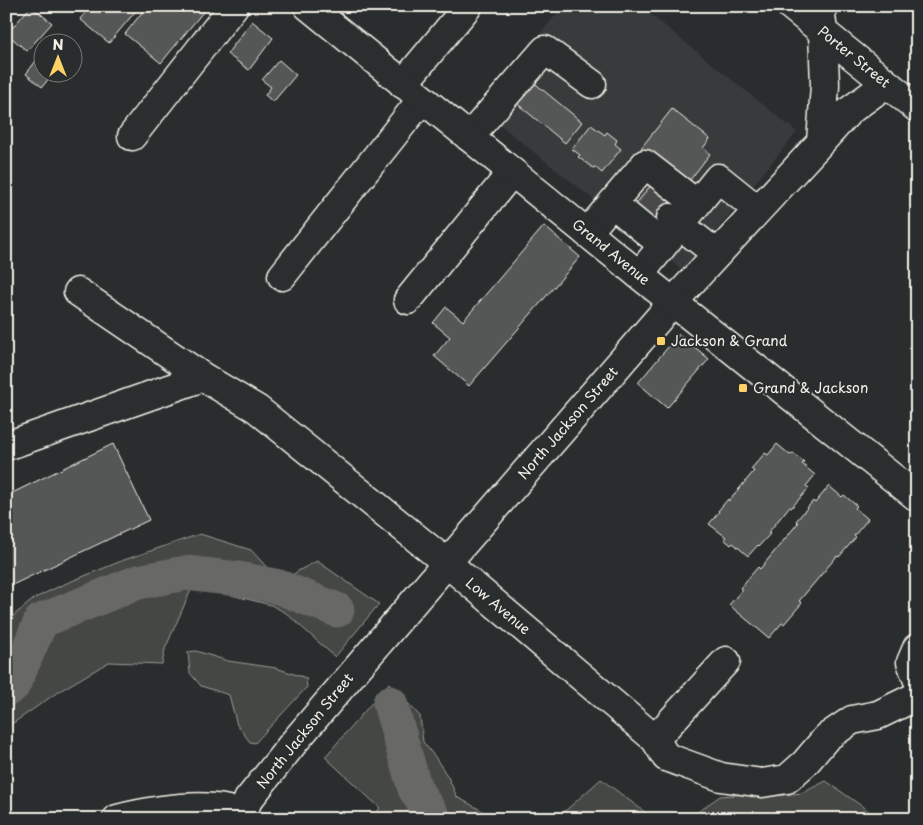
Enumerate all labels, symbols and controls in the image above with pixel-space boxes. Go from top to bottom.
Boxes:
street label: Porter Street [814,21,895,93]
north arrow [32,32,82,82]
text: N [52,34,64,55]
street label: Grand Avenue [568,214,655,290]
place label: Jackson & Grand [671,330,788,351]
marker: Jackson & Grand [655,335,667,347]
street label: North Jackson Street [513,361,623,484]
place label: Grand & Jackson [753,377,868,398]
marker: Grand & Jackson [737,382,749,394]
street label: Low Avenue [461,572,536,639]
street label: North Jackson Street [251,668,358,793]

